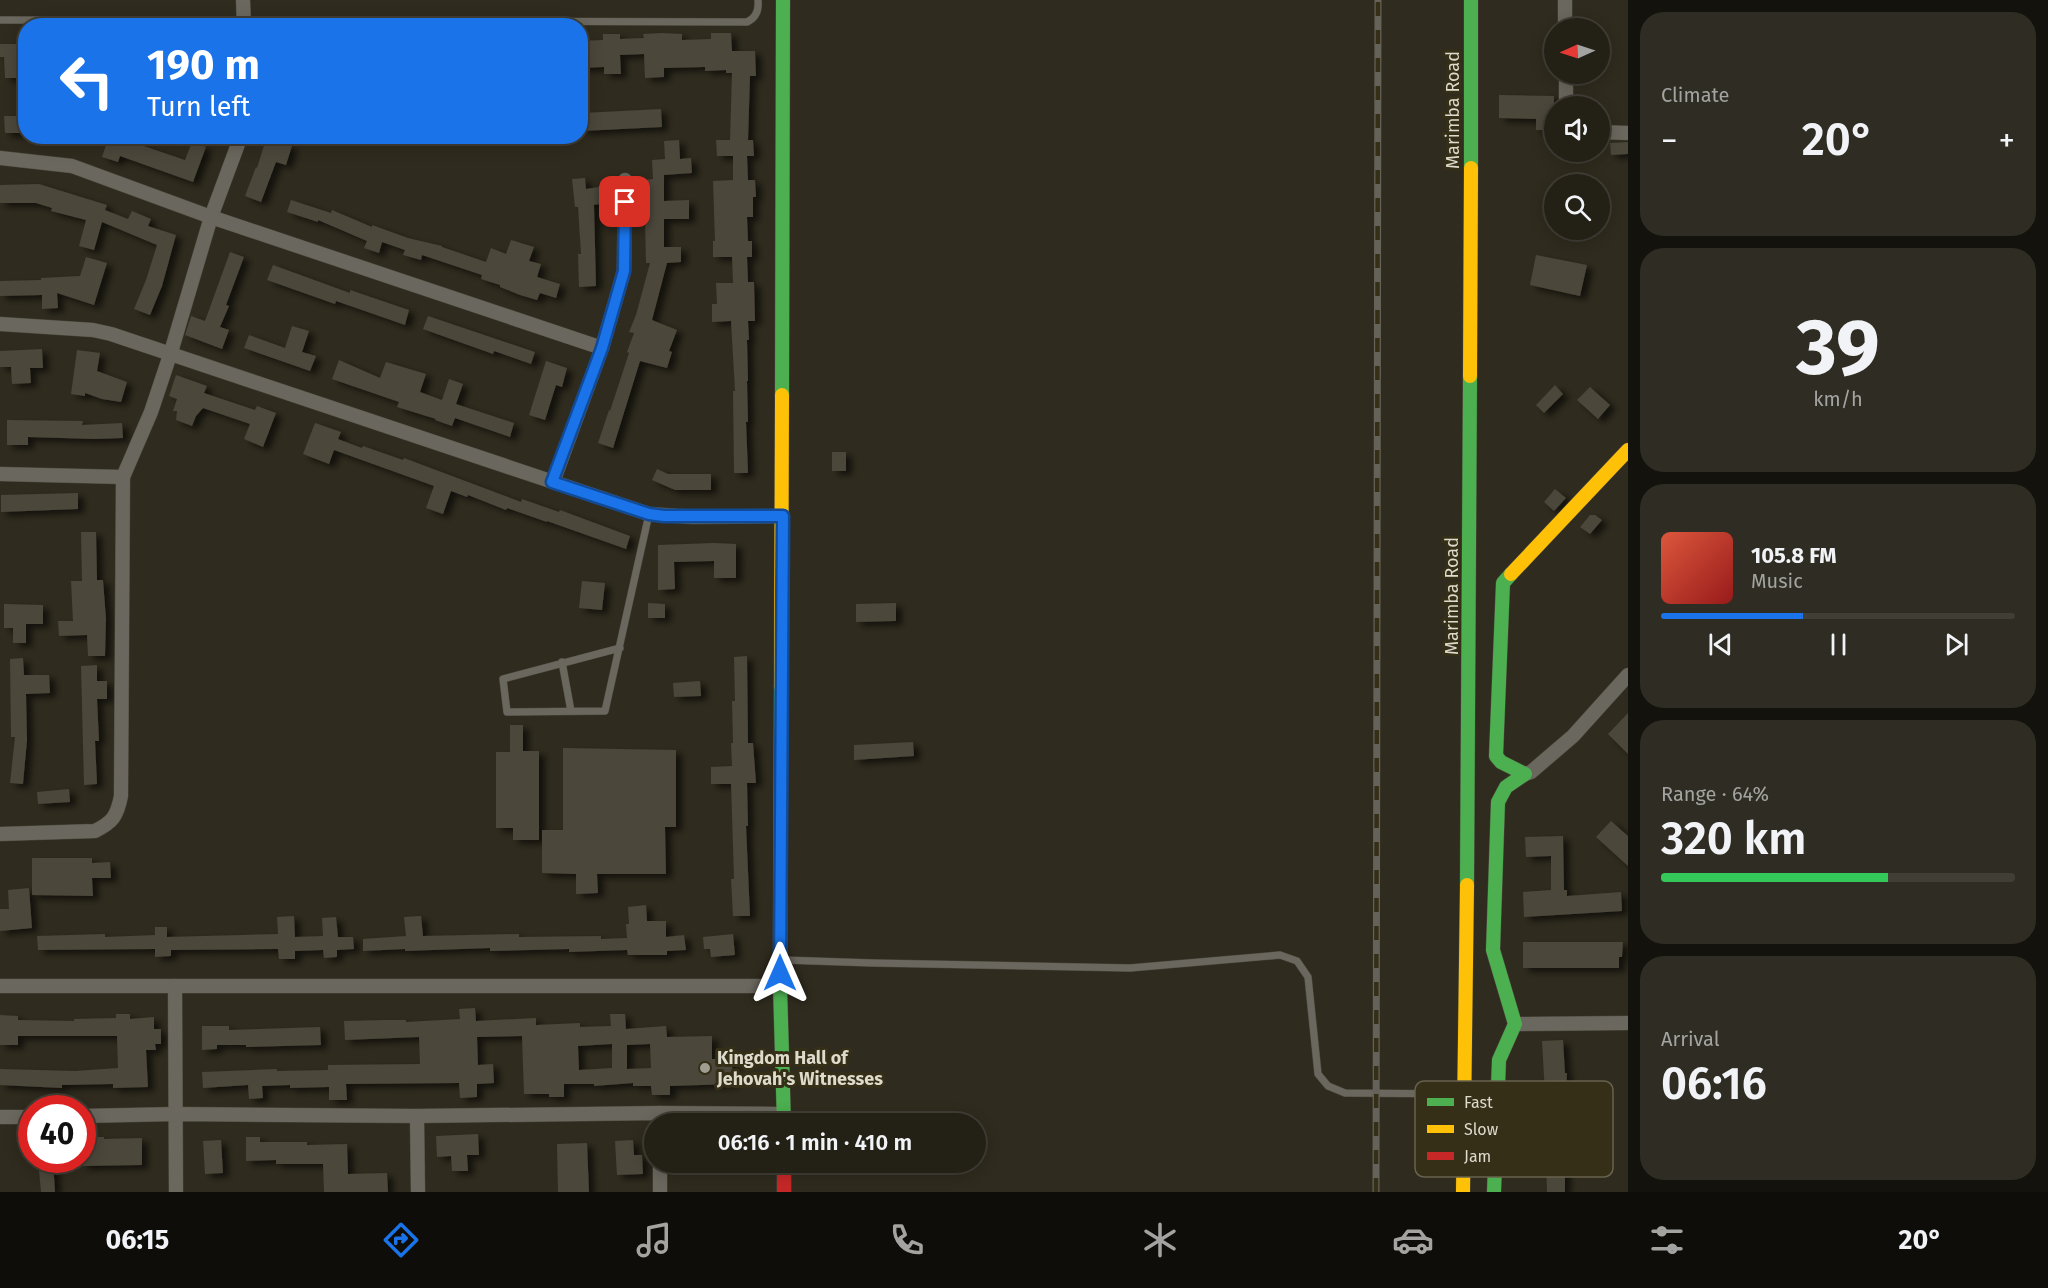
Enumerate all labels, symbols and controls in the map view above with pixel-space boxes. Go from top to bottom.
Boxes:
north arrow [1544,18,1610,84]
map controls [1544,18,1610,240]
text: 190 m [147,40,260,90]
icon: left [48,42,126,120]
street label: Marimba Road [1442,51,1464,169]
text: Climate [1661,83,1729,107]
text: Turn left [147,91,250,123]
button: sound [1544,96,1610,162]
text: 20° [1802,113,1874,167]
text: − [1661,121,1678,161]
text: + [1999,121,2015,161]
button: search [1544,174,1610,240]
pin [599,176,650,227]
icon: arrive [608,185,641,218]
text: 39 [1796,301,1880,395]
text: km/h [1813,387,1863,411]
street label: Marimba Road [1441,537,1463,655]
text: 105.8 FM [1751,542,1837,569]
text: Music [1751,569,1803,593]
icon: previous [1704,628,1737,661]
icon: pause [1822,628,1855,661]
icon: next [1940,628,1973,661]
text: Range · 64% [1661,782,1769,806]
text: 320 km [1661,812,1806,866]
position arrow [748,941,812,1005]
text: Arrival [1661,1027,1720,1051]
place label: Kingdom Hall of Jehovah's Witnesses [716,1047,883,1090]
text: 06:16 [1661,1057,1767,1111]
marker: Kingdom Hall of Jehovah's Witnesses [698,1061,712,1075]
legend [1415,1081,1613,1177]
text: Fast [1464,1093,1493,1112]
speed limit sign: 40 [18,1095,96,1173]
text: Slow [1464,1120,1499,1139]
text: 06:16 · 1 min · 410 m [718,1129,912,1156]
text: Jam [1464,1147,1491,1166]
icon: directions [380,1219,422,1261]
icon: music [633,1219,675,1261]
icon: phone [886,1219,928,1261]
icon: climate [1139,1219,1181,1261]
icon: car [1392,1219,1434,1261]
icon: filters [1646,1219,1688,1261]
text: 06:15 [106,1224,169,1256]
text: 20° [1899,1224,1942,1256]

